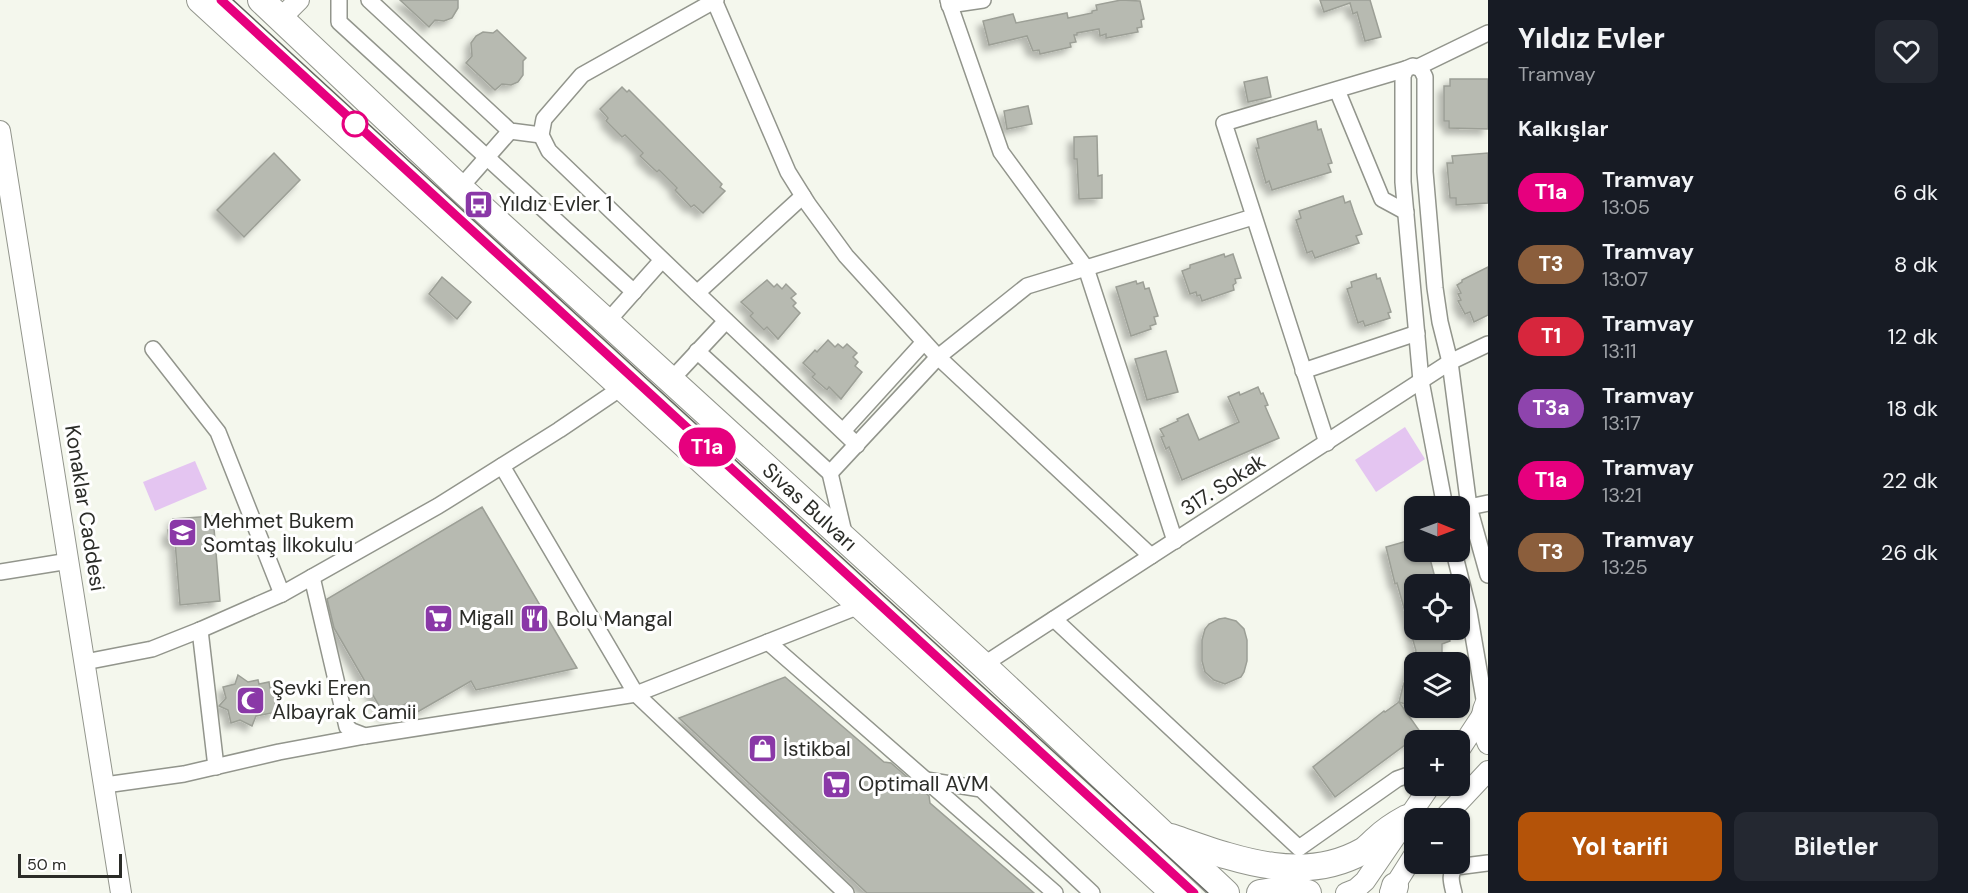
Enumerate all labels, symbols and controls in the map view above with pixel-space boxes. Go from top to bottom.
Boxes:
text: Yıldız Evler [1518,20,1665,57]
button: heart [1875,20,1938,83]
text: Tramvay [1518,61,1596,87]
unlabelled marker [342,111,368,137]
text: Kalkışlar [1518,114,1608,143]
text: Tramvay [1602,165,1694,194]
text: T1a [1535,178,1567,206]
text: 6 dk [1893,178,1938,207]
bus stop icon: Yıldız Evler 1 [462,188,494,220]
place label: Yıldız Evler 1 [499,190,612,218]
text: 13:05 [1602,194,1650,220]
text: Tramvay [1602,237,1694,266]
text: T3 [1538,250,1564,278]
text: 8 dk [1894,250,1938,279]
text: 13:07 [1602,266,1648,292]
text: Tramvay [1602,309,1694,338]
text: T1 [1541,322,1561,350]
text: 12 dk [1888,322,1938,351]
text: 13:11 [1602,338,1637,364]
text: Tramvay [1602,381,1694,410]
text: T3a [1532,394,1570,422]
text: 18 dk [1887,394,1938,423]
text: 13:17 [1602,410,1641,436]
street label: Konaklar Caddesi [58,423,112,593]
line badge: T1a [672,428,742,466]
text: T1a [691,433,723,461]
street label: 317. Sokak [1175,447,1271,523]
text: Tramvay [1602,453,1694,482]
street label: Sivas Bulvarı [756,457,863,557]
text: T1a [1535,466,1567,494]
text: 22 dk [1882,466,1938,495]
text: 13:21 [1602,482,1642,508]
north arrow [1404,496,1470,562]
map controls [1404,496,1470,874]
place label: Mehmet Bukem Somtaş İlkokulu [203,507,354,559]
school or university icon: Mehmet Bukem Somtaş İlkokulu [166,517,198,549]
text: Tramvay [1602,525,1694,554]
text: T3 [1538,538,1564,566]
text: 26 dk [1881,538,1938,567]
text: 13:25 [1602,554,1648,580]
button: locate [1404,574,1470,640]
supermarket icon: Migall [422,602,454,634]
restaurant icon: Bolu Mangal [519,603,551,635]
place label: Migall [459,604,514,632]
place label: Bolu Mangal [556,605,672,633]
button: layers [1404,652,1470,718]
place label: Şevki Eren Albayrak Camii [272,674,416,726]
mosque icon: Şevki Eren Albayrak Camii [235,684,267,716]
button: + [1404,730,1470,796]
shop icon: İstikbal [746,733,778,765]
place label: İstikbal [783,735,851,763]
supermarket icon: Optimall AVM [821,768,853,800]
place label: Optimall AVM [858,770,989,798]
button: − [1404,808,1470,874]
button: Yol tarifi [1518,812,1722,881]
button: Biletler [1734,812,1938,881]
scale bar [18,851,122,878]
text: 50 m [27,854,66,875]

